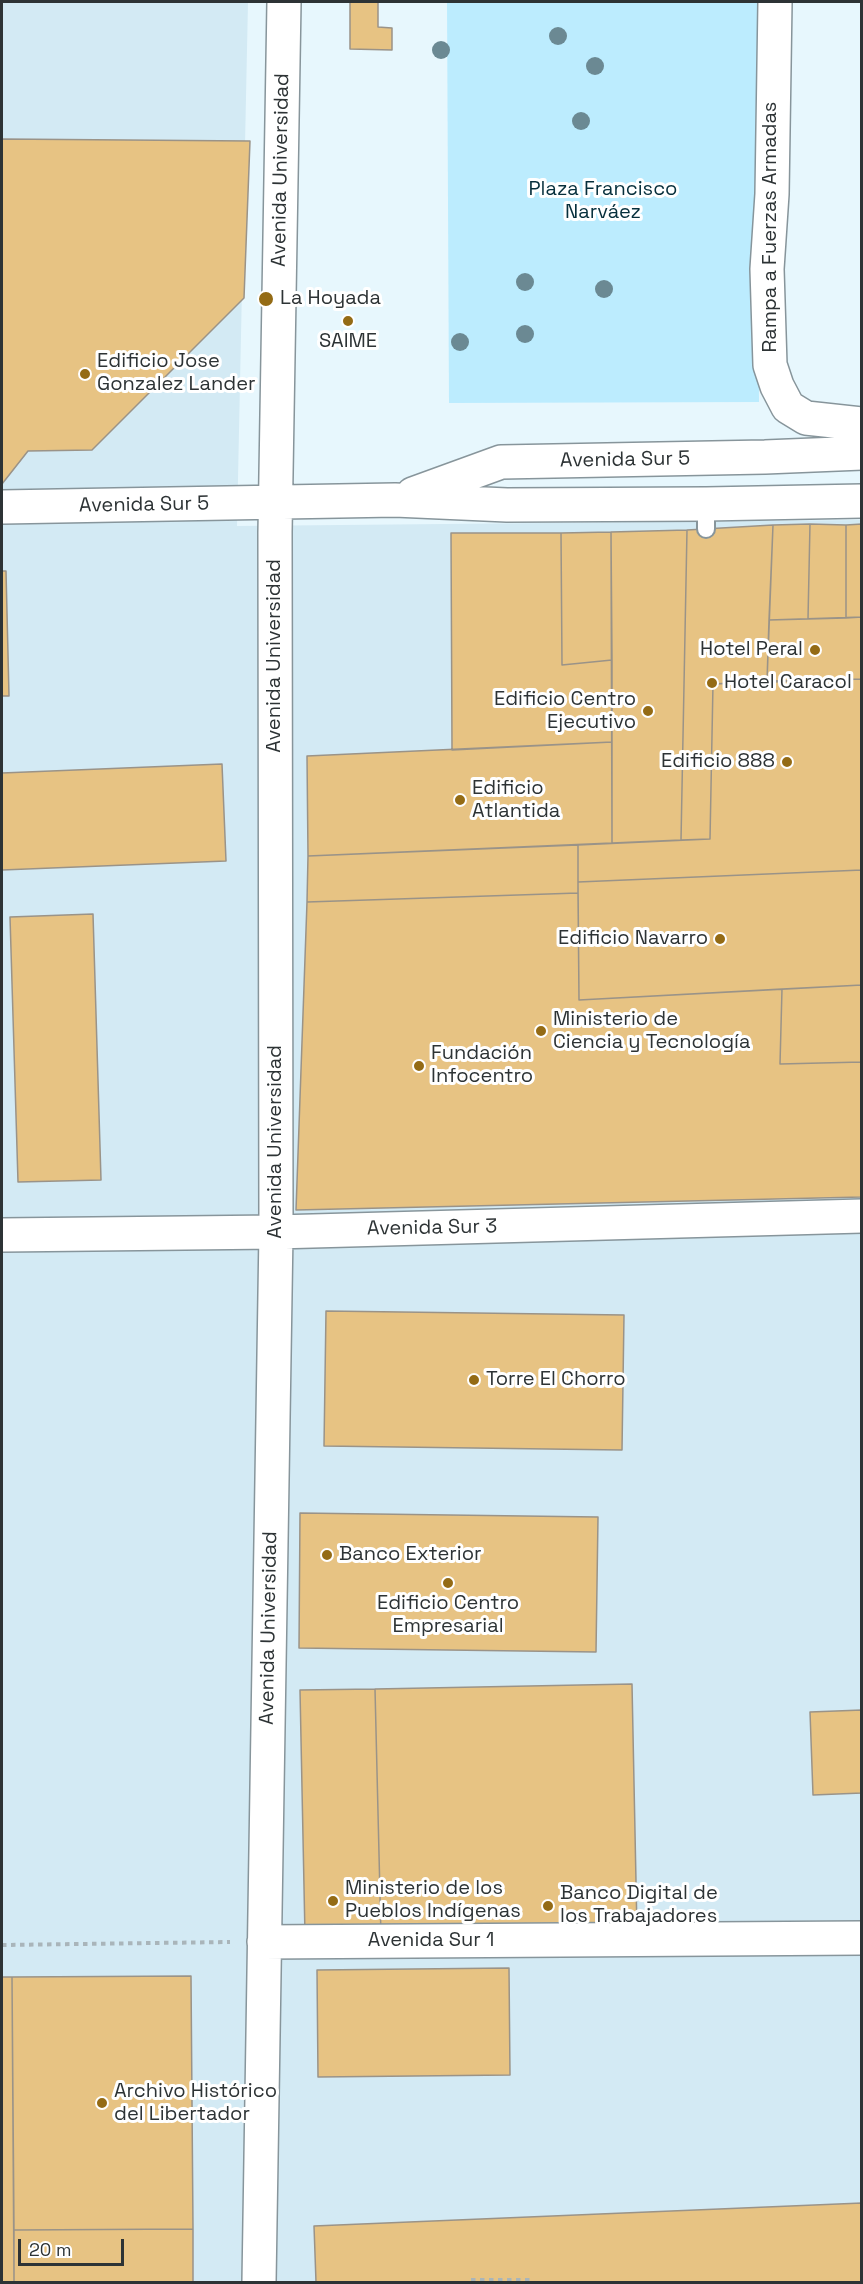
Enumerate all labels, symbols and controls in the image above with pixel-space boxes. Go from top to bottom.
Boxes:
street label: Avenida Universidad [267,73,295,267]
street label: Rampa a Fuerzas Armadas [759,102,783,352]
park label: Plaza Francisco Narváez [529,178,677,225]
place label: La Hoyada [280,287,381,311]
marker: La Hoyada [257,290,275,308]
marker: SAIME [341,314,355,328]
place label: SAIME [319,330,377,354]
place label: Edificio Jose Gonzalez Lander [97,350,256,397]
marker: Edificio Jose Gonzalez Lander [78,367,92,381]
street label: Avenida Sur 5 [560,447,690,473]
street label: Avenida Sur 5 [79,492,209,518]
street label: Avenida Universidad [263,559,287,753]
place label: Hotel Peral [700,638,803,662]
marker: Hotel Peral [808,643,822,657]
place label: Hotel Caracol [724,671,852,695]
marker: Hotel Caracol [705,676,719,690]
place label: Edificio Centro Ejecutivo [494,688,636,735]
marker: Edificio Centro Ejecutivo [641,704,655,718]
place label: Edificio 888 [661,750,775,774]
marker: Edificio 888 [780,755,794,769]
place label: Edificio Atlantida [472,777,560,824]
marker: Edificio Atlantida [453,793,467,807]
place label: Edificio Navarro [558,927,708,951]
marker: Edificio Navarro [713,932,727,946]
place label: Ministerio de Ciencia y Tecnología [553,1008,750,1055]
marker: Ministerio de Ciencia y Tecnología [534,1024,548,1038]
place label: Fundación Infocentro [431,1042,533,1089]
street label: Avenida Universidad [264,1045,288,1239]
marker: Fundación Infocentro [412,1059,426,1073]
street label: Avenida Sur 3 [367,1215,497,1241]
place label: Torre El Chorro [486,1368,626,1392]
marker: Torre El Chorro [467,1373,481,1387]
street label: Avenida Universidad [255,1531,283,1725]
place label: Banco Exterior [339,1543,482,1567]
marker: Banco Exterior [320,1548,334,1562]
marker: Edificio Centro Empresarial [441,1576,455,1590]
place label: Edificio Centro Empresarial [377,1592,519,1639]
place label: Ministerio de los Pueblos Indígenas [345,1877,521,1924]
place label: Banco Digital de los Trabajadores [560,1882,718,1929]
marker: Ministerio de los Pueblos Indígenas [326,1894,340,1908]
marker: Banco Digital de los Trabajadores [541,1899,555,1913]
street label: Avenida Sur 1 [368,1929,494,1953]
place label: Archivo Histórico del Libertador [114,2080,277,2127]
marker: Archivo Histórico del Libertador [95,2096,109,2110]
scale bar [21,2227,128,2265]
text: 20 m [29,2238,72,2261]

